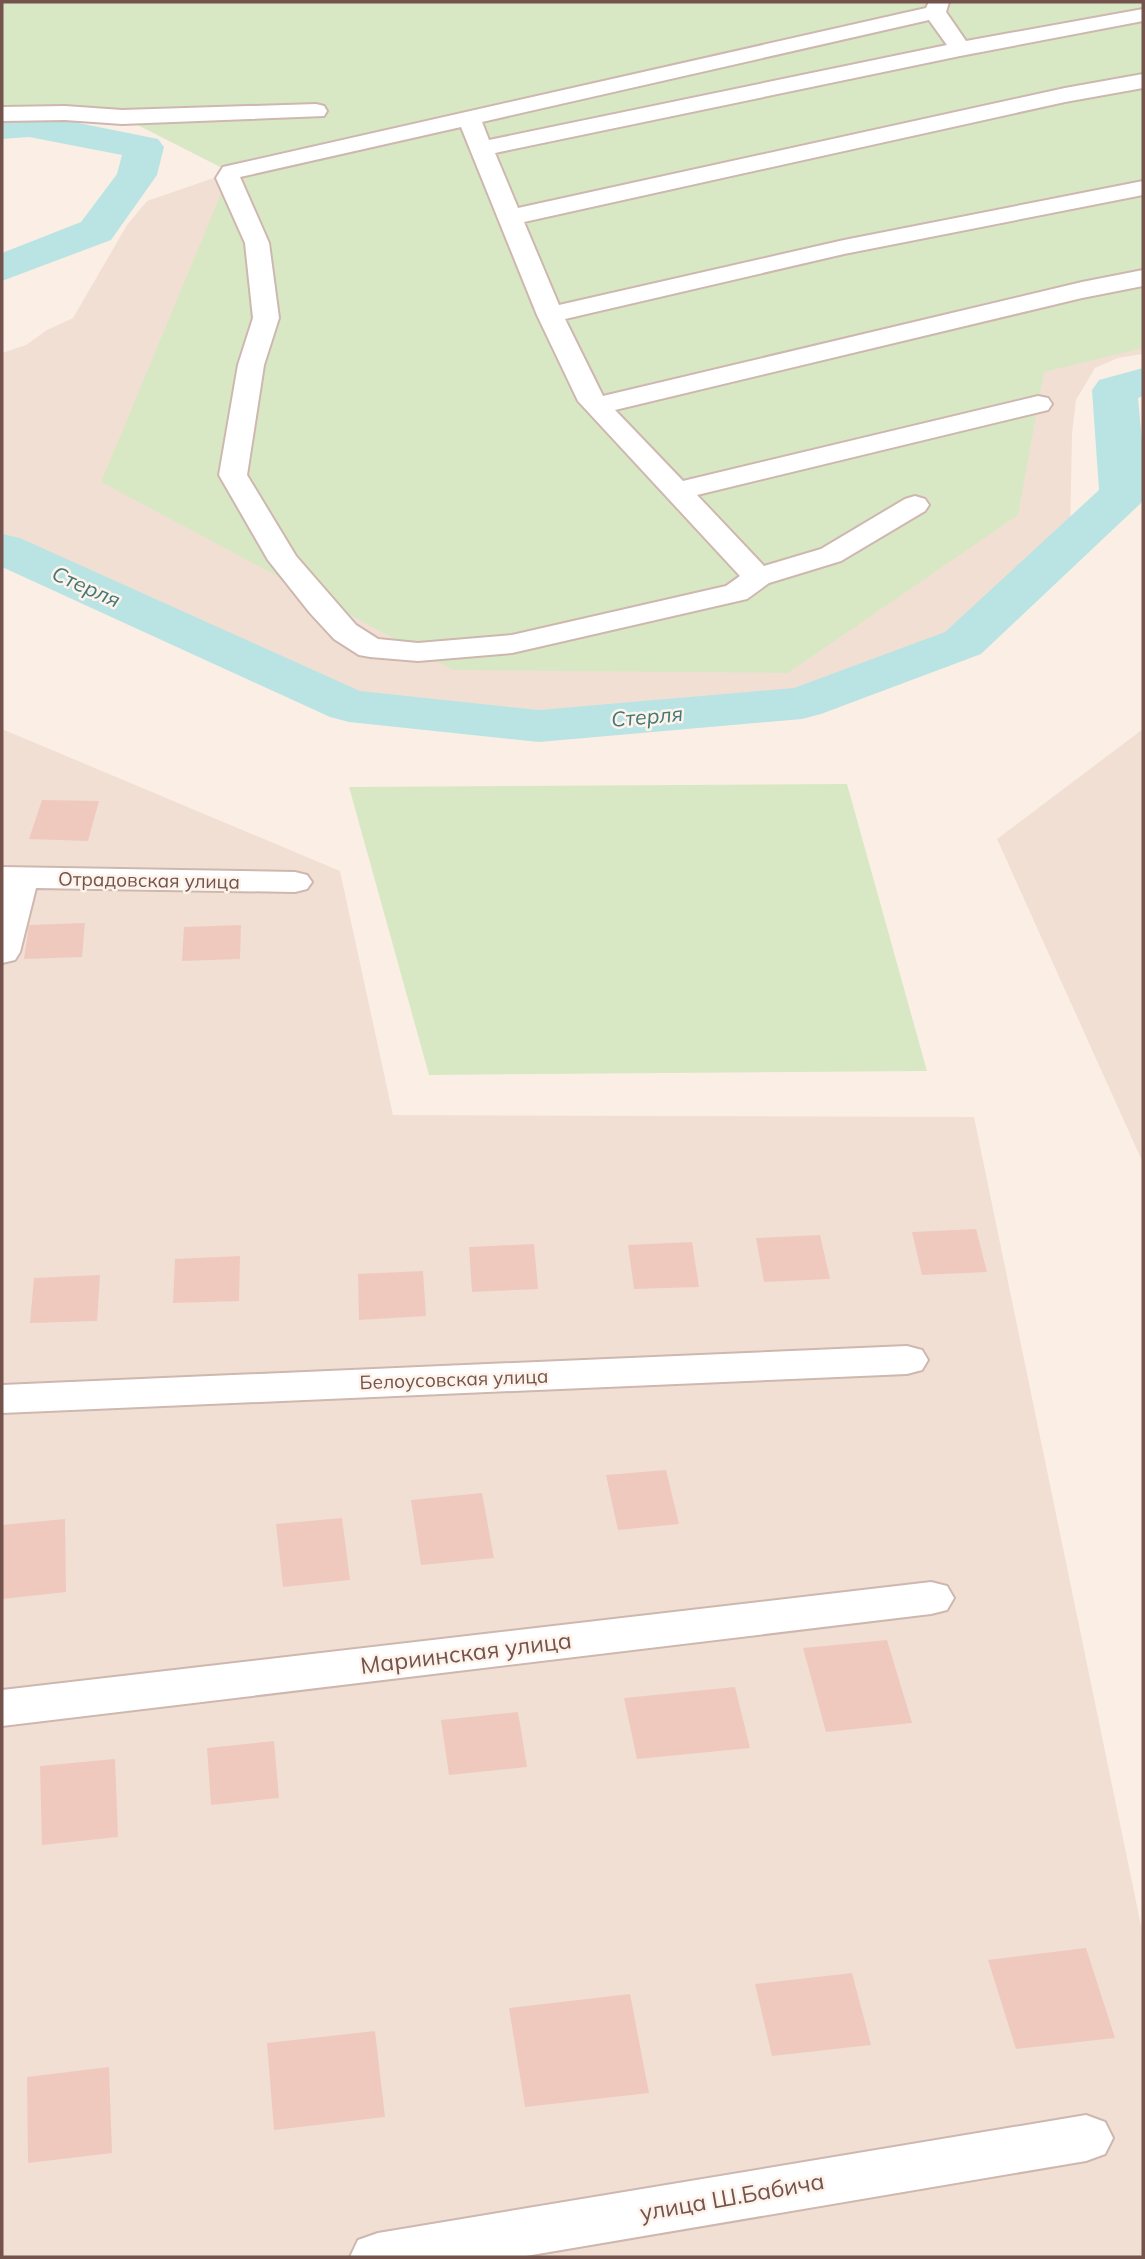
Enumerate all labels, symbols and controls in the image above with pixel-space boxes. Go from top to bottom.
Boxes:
water label: Стерля [48,560,125,613]
water label: Стерля [610,700,684,732]
street label: Отрадовская улица [58,866,240,894]
street label: Белоусовская улица [359,1364,549,1394]
street label: Мариинская улица [359,1625,573,1680]
street label: улица Ш.Бабича [637,2166,826,2227]

